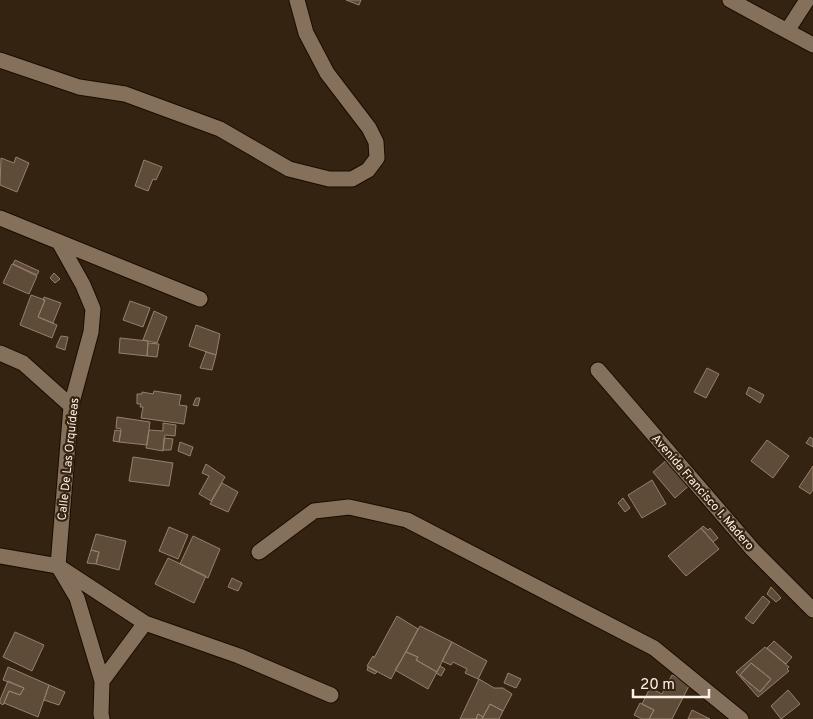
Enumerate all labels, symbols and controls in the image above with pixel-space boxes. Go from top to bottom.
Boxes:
street label: Calle De Las Orquídeas [55,397,83,521]
street label: Avenida Francisco I. Madero [647,431,757,554]
scale bar [633,666,709,698]
text: 20 m [640,676,675,695]

